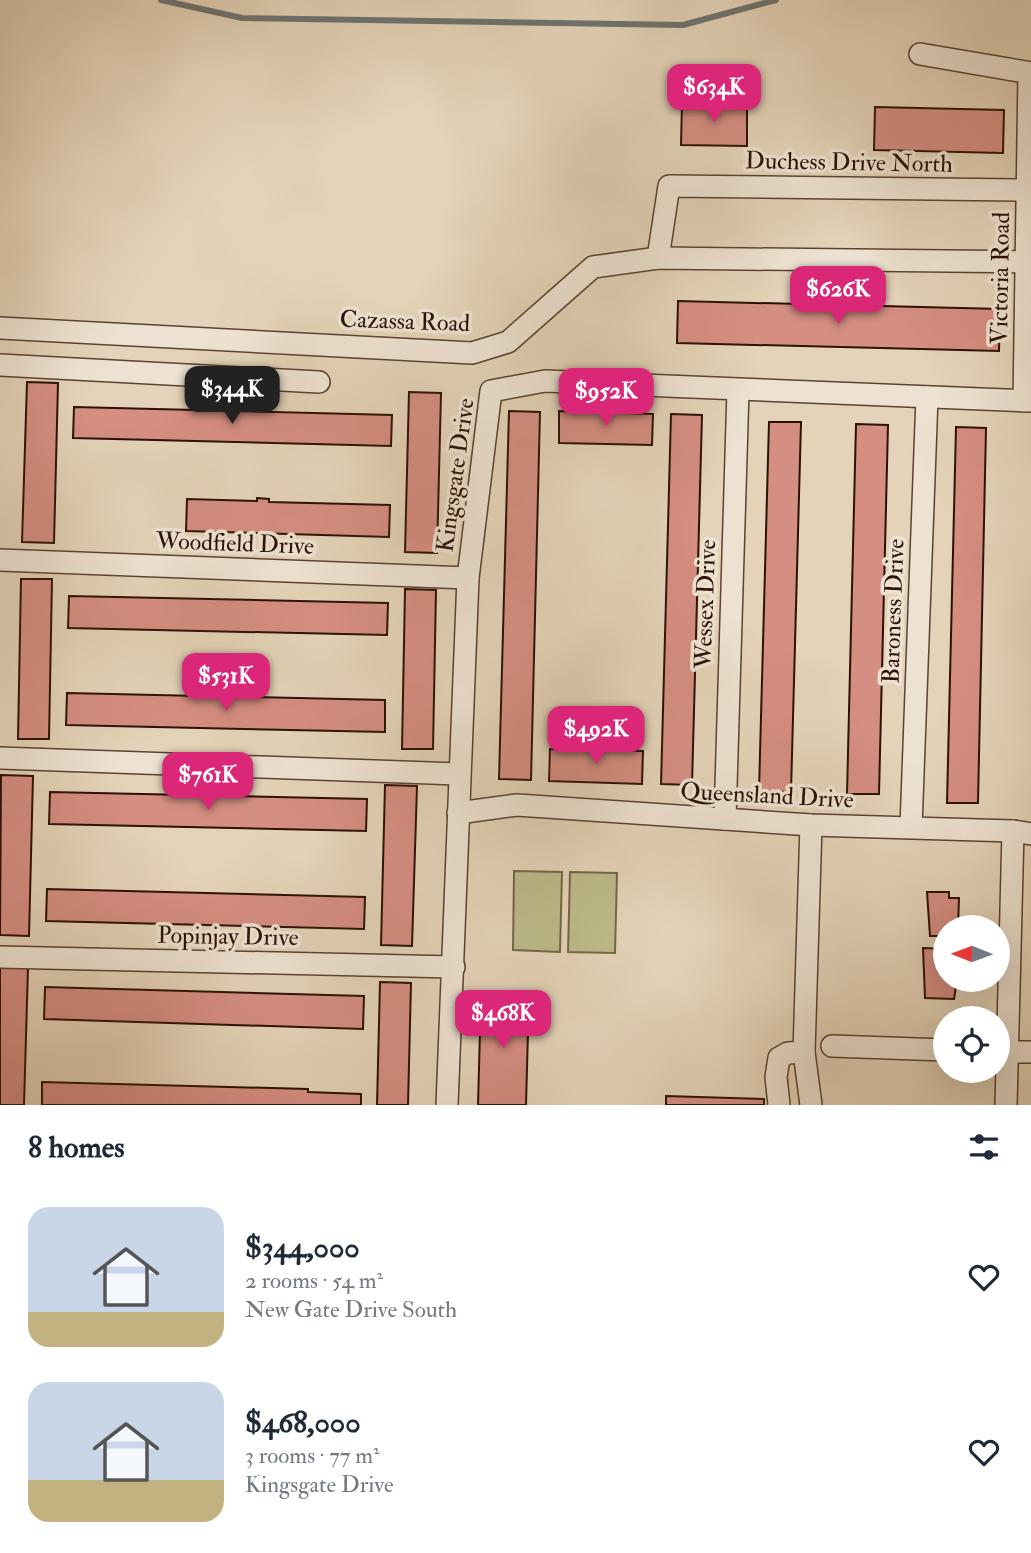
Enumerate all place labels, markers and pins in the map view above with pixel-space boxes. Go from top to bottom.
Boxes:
pin: $634K [665,64,763,124]
pin: $626K [789,266,887,326]
pin: $344K [183,366,281,426]
pin: $952K [557,368,655,428]
pin: $531K [177,654,275,713]
pin: $492K [547,706,645,766]
pin: $761K [159,752,257,812]
pin: $468K [454,990,552,1050]

